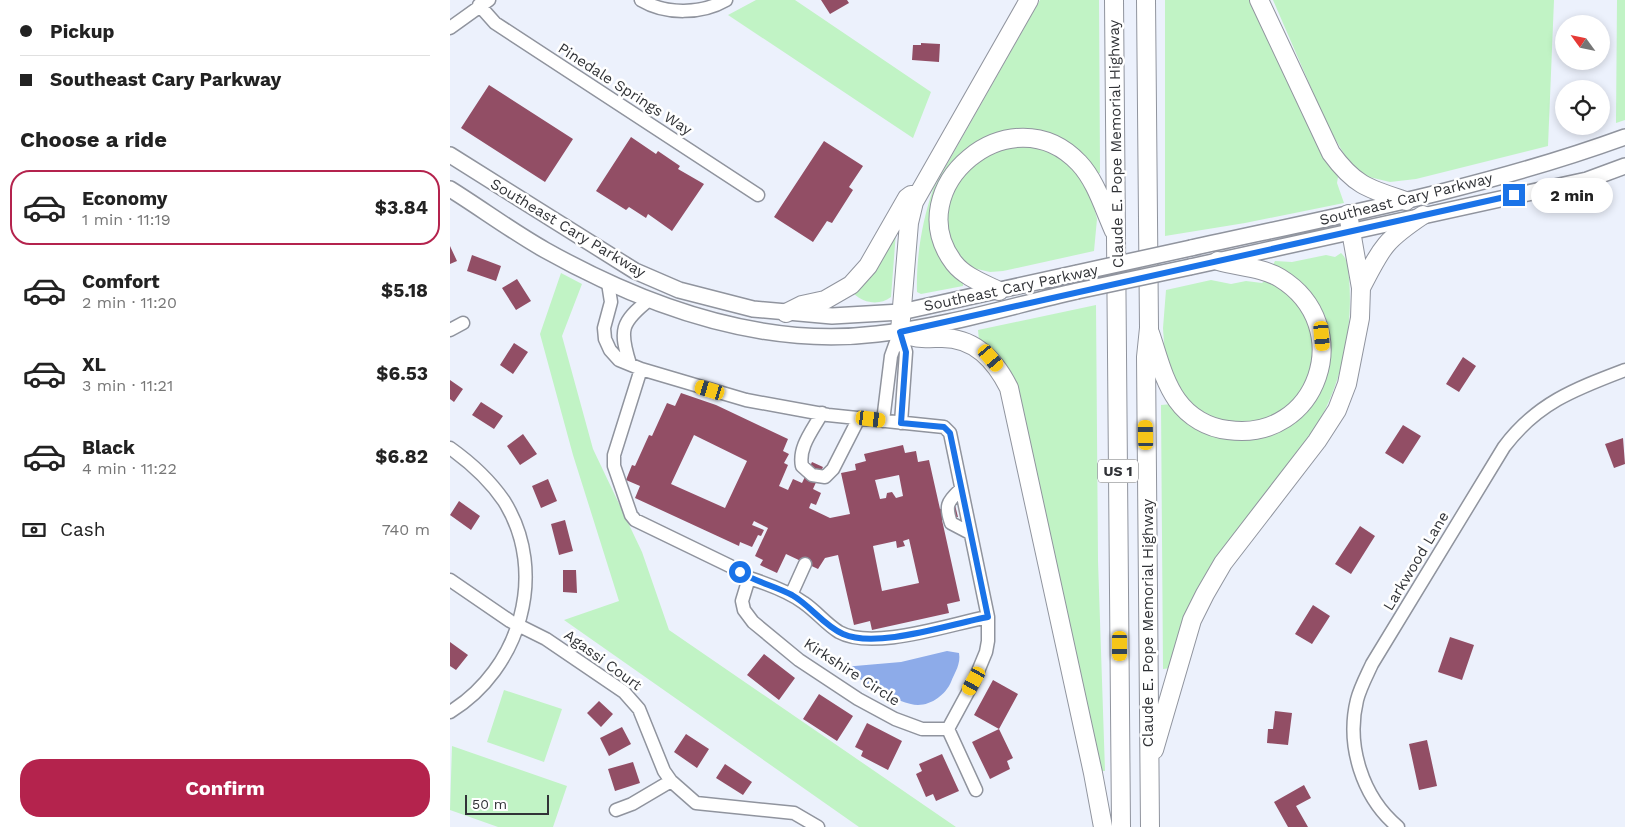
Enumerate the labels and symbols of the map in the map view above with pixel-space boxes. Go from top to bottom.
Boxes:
north arrow [1555,15,1610,70]
street label: Claude E. Pope Memorial Highway [1105,19,1127,268]
street label: Pinedale Springs Way [555,39,696,139]
street label: Southeast Cary Parkway [1318,169,1495,229]
street label: Southeast Cary Parkway [487,175,649,282]
callout: 2 min [1532,178,1614,212]
route end [1503,184,1525,206]
street label: Southeast Cary Parkway [922,261,1100,315]
car [1313,320,1330,352]
car [975,342,1006,374]
car [693,378,726,402]
car [855,410,886,428]
car [1138,420,1153,450]
road number: US 1 [1098,460,1138,482]
street label: Claude E. Pope Memorial Highway [1139,499,1157,747]
street label: Larkwood Lane [1379,508,1453,614]
route start [729,561,751,583]
street label: Agassi Court [561,626,646,695]
car [1112,631,1127,661]
street label: Kirkshire Circle [801,634,903,710]
car [960,664,987,698]
scale bar [465,792,549,815]

